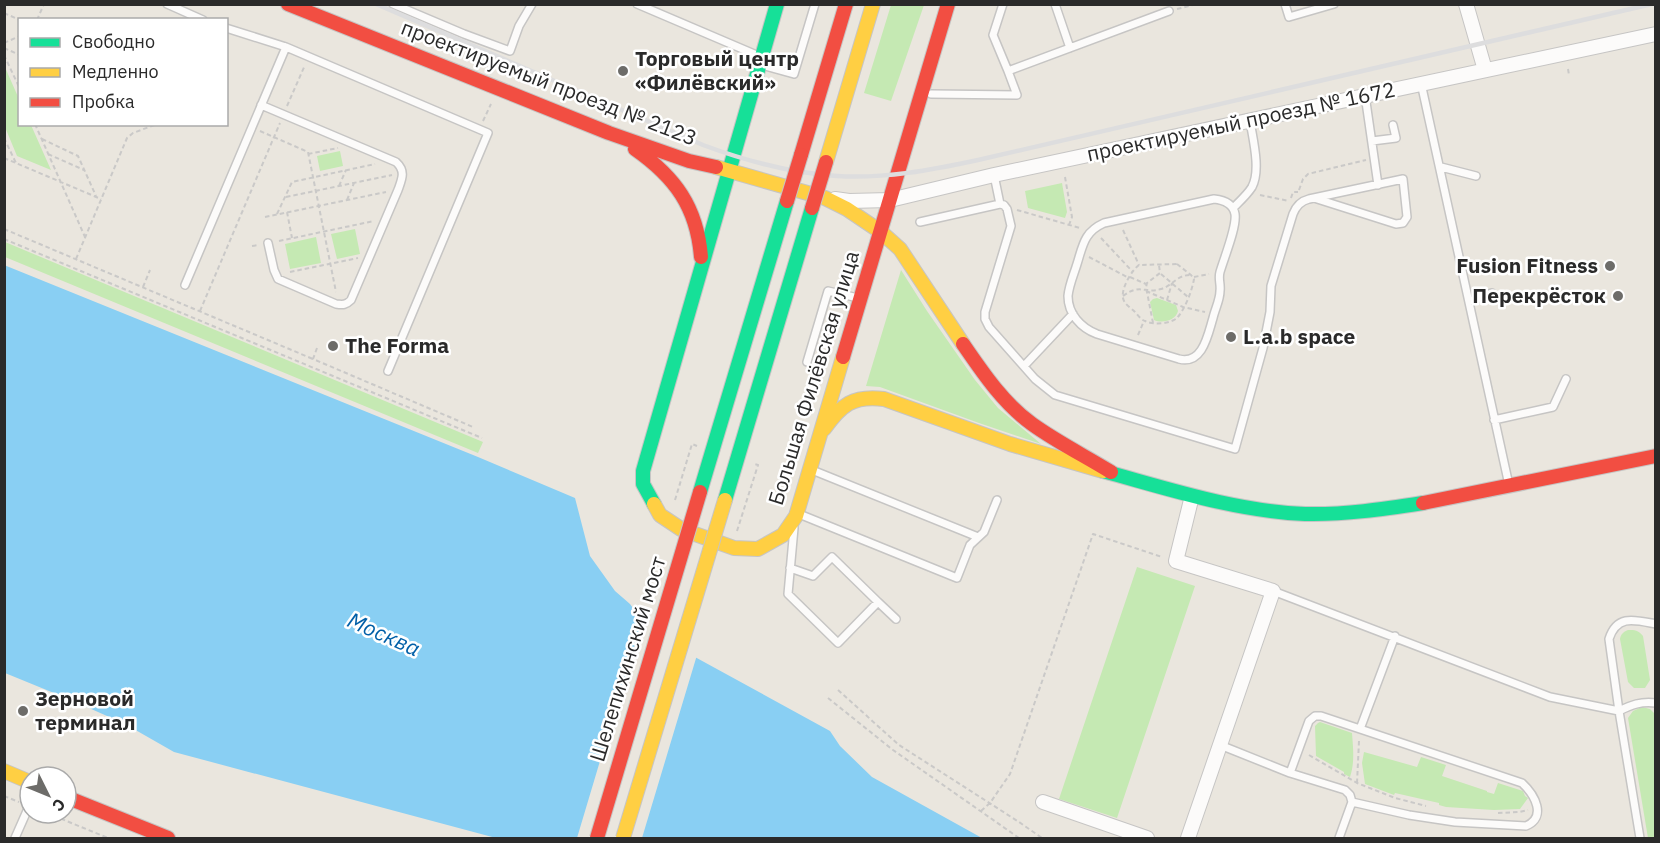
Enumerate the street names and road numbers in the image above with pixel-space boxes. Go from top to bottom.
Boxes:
street label: проектируемый проезд № 2123 [397,13,701,152]
street label: проектируемый проезд № 1672 [1084,75,1398,167]
street label: Большая Филёвская улица [761,247,865,508]
street label: Шелепихинский мост [582,552,672,765]

